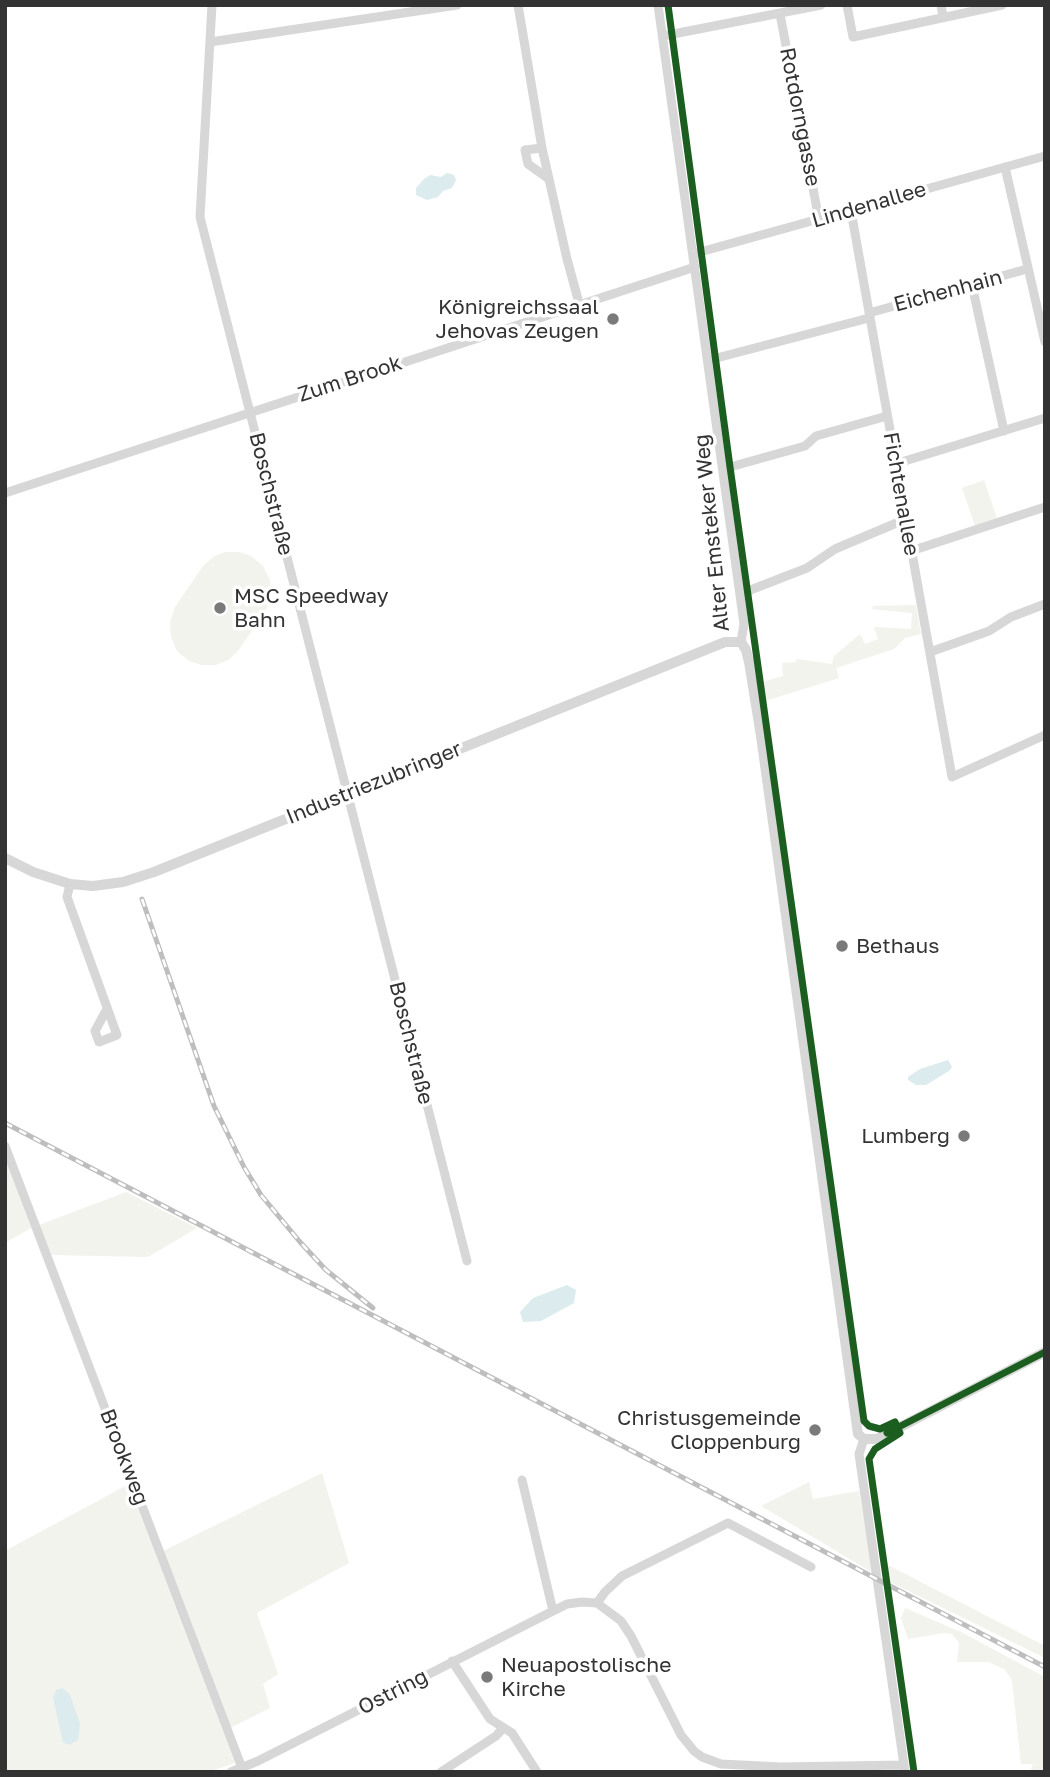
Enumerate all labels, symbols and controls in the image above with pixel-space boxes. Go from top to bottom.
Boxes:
street label: Rotdorngasse [774,45,826,189]
street label: Lindenallee [809,177,929,233]
street label: Eichenhain [891,264,1005,318]
place label: Königreichssaal Jehovas Zeugen [436,294,599,344]
marker: Königreichssaal Jehovas Zeugen [605,311,621,327]
street label: Zum Brook [295,350,405,408]
street label: Boschstraße [244,430,298,558]
street label: Fichtenallee [878,430,924,558]
street label: Alter Emsteker Weg [689,433,735,633]
place label: MSC Speedway Bahn [234,583,388,633]
marker: MSC Speedway Bahn [212,600,228,616]
street label: Industriezubringer [283,736,465,830]
place label: Bethaus [856,933,939,959]
marker: Bethaus [834,938,850,954]
street label: Boschstraße [384,979,438,1107]
place label: Lumberg [861,1123,950,1149]
marker: Lumberg [956,1128,972,1144]
street label: Brookweg [94,1405,154,1509]
place label: Christusgemeinde Cloppenburg [617,1405,801,1455]
marker: Christusgemeinde Cloppenburg [807,1422,823,1438]
place label: Neuapostolische Kirche [501,1652,671,1702]
street label: Ostring [354,1664,432,1720]
marker: Neuapostolische Kirche [479,1669,495,1685]

